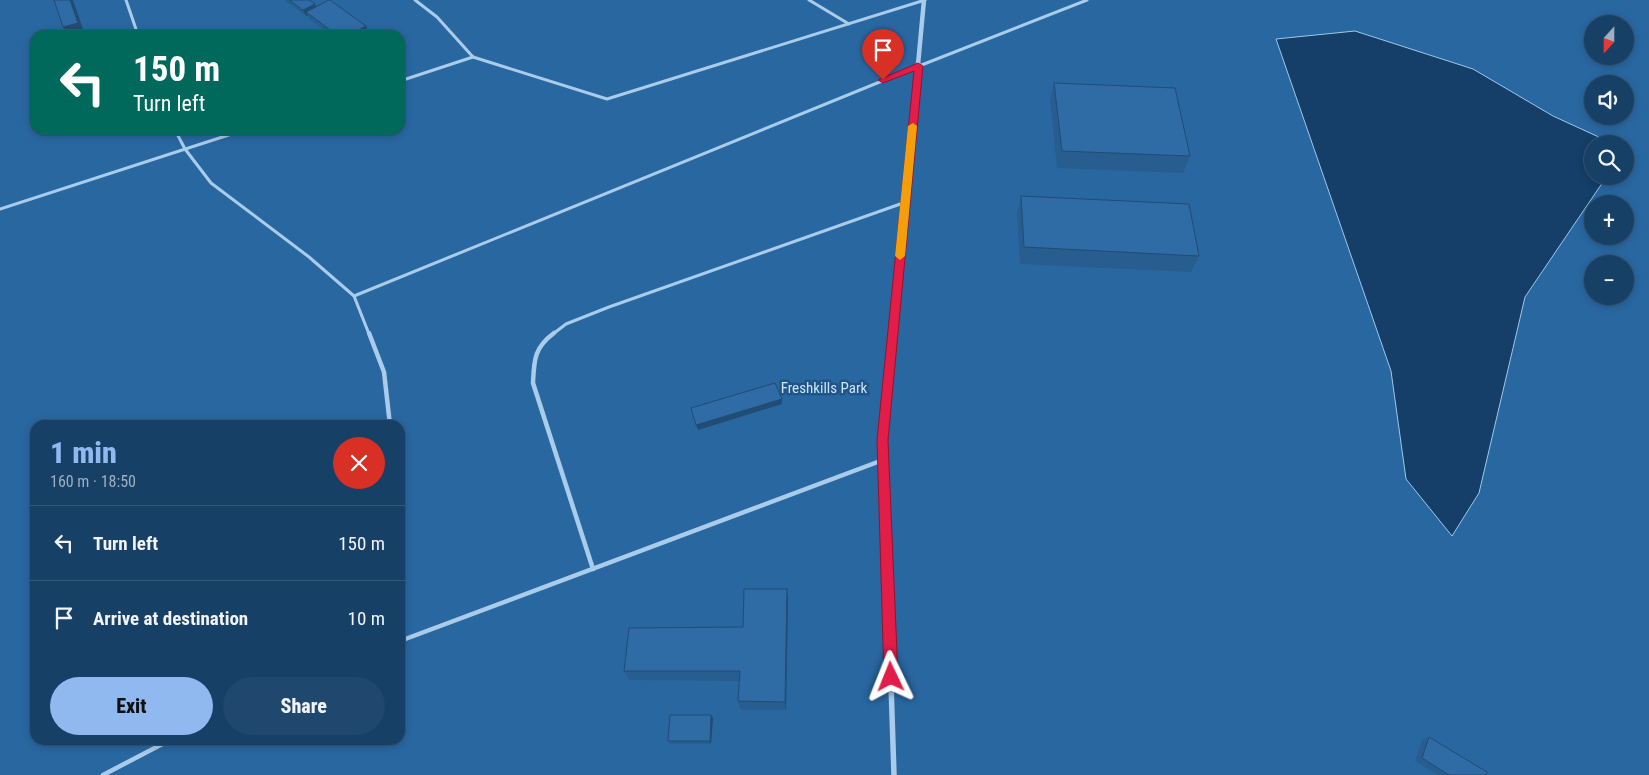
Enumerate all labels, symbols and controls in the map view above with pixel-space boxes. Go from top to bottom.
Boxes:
north arrow [1584,15,1634,65]
map controls [1584,15,1634,305]
pin [862,29,904,80]
icon: arrive [869,36,897,64]
text: 150 m [133,49,220,90]
icon: left [50,50,115,115]
button: sound [1584,75,1634,125]
text: Turn left [133,91,205,116]
button: search [1584,135,1634,185]
button: + [1584,195,1634,245]
button: − [1584,255,1634,305]
park label: Freshkills Park [781,379,868,397]
text: 1 min [50,435,117,470]
button: close [333,437,385,489]
text: 160 m · 18:50 [50,472,136,491]
icon: left [50,529,78,557]
text: Turn left [93,532,158,555]
text: 150 m [338,532,385,555]
icon: arrive [50,604,78,632]
text: Arrive at destination [93,607,248,630]
text: 10 m [348,607,385,630]
position arrow [864,650,916,702]
button: Exit [50,677,213,735]
button: Share [223,677,385,735]

